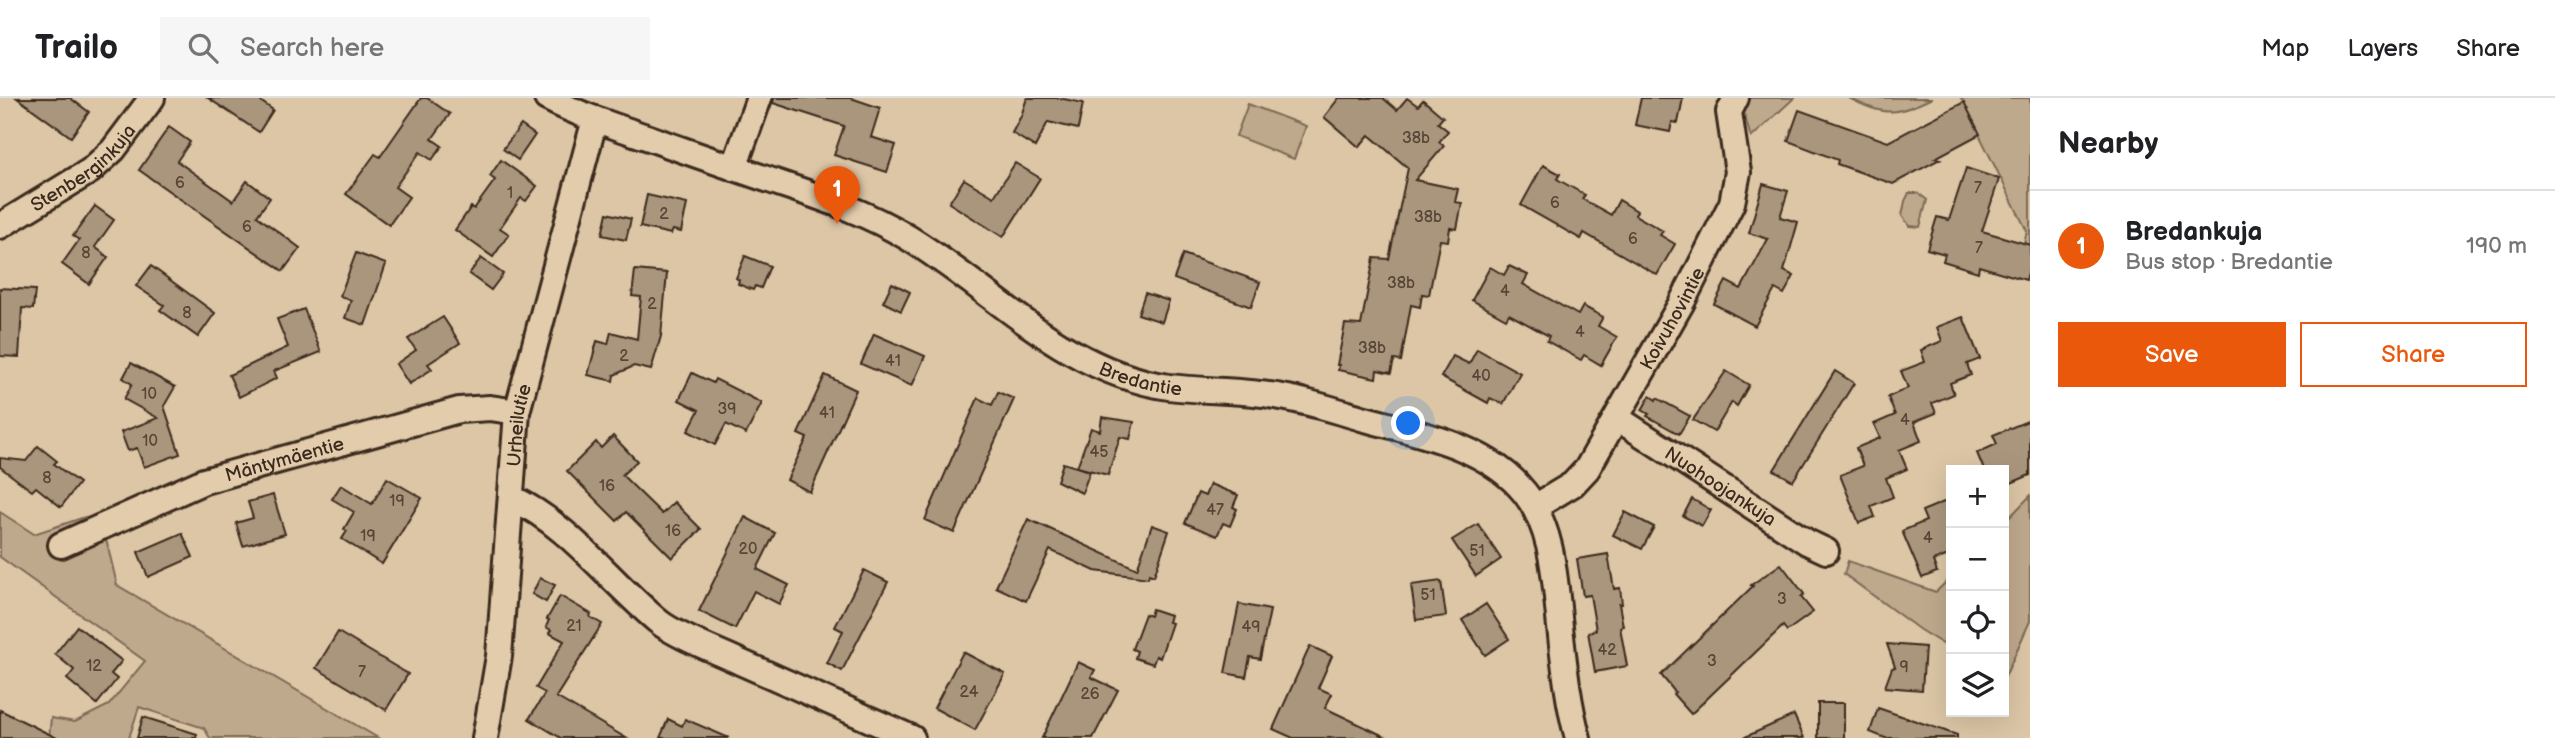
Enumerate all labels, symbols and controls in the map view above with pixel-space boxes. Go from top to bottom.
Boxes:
search box [160,17,650,80]
text: Trailo [35,28,118,68]
icon: search [184,29,222,67]
text: Search here [240,33,384,64]
text: Map [2261,34,2309,63]
text: Layers [2347,34,2418,63]
text: Share [2456,34,2520,63]
street label: Stenberginkuja [27,120,141,217]
text: Nearby [2058,126,2158,162]
house number: 38b [1402,129,1430,148]
pin: 1 [814,166,860,224]
house number: 6 [175,174,185,193]
house number: 7 [1974,179,1982,198]
house number: 1 [507,184,513,203]
house number: 6 [1550,194,1560,213]
house number: 2 [659,205,669,224]
house number: 38b [1414,208,1442,227]
text: Bredankuja [2125,217,2262,248]
house number: 6 [242,218,252,237]
house number: 6 [1628,230,1638,249]
text: 1 [2076,232,2086,260]
text: 190 m [2466,232,2527,260]
house number: 7 [1975,239,1983,258]
house number: 8 [81,244,91,263]
text: Bus stop · Bredantie [2125,248,2333,276]
street label: Koivuhovintie [1636,264,1711,374]
house number: 38b [1387,274,1415,293]
house number: 4 [1500,282,1510,301]
house number: 2 [647,295,657,314]
house number: 8 [182,304,192,323]
button: Save [2058,322,2286,387]
button: Share [2300,322,2527,387]
house number: 4 [1575,323,1585,342]
house number: 38b [1358,339,1386,358]
house number: 2 [619,347,629,366]
house number: 41 [885,352,901,371]
street label: Bredantie [1095,357,1183,401]
house number: 40 [1471,367,1491,386]
street label: Urheilutie [503,382,537,467]
house number: 10 [141,385,157,404]
house number: 39 [717,400,737,419]
house number: 41 [819,404,835,423]
your location [1391,406,1425,440]
house number: 4 [1900,411,1910,430]
house number: 10 [142,432,158,451]
street label: Mäntymäentie [223,433,347,488]
street label: Nuohoojankuja [1660,442,1780,532]
house number: 45 [1090,443,1108,462]
map controls [1946,465,2009,717]
button: + [1946,465,2009,528]
house number: 8 [42,469,52,488]
house number: 16 [599,477,615,496]
house number: 19 [389,492,405,511]
house number: 47 [1206,501,1224,520]
house number: 16 [665,522,681,541]
house number: 19 [360,527,376,546]
button: − [1946,528,2009,591]
house number: 4 [1923,529,1933,548]
house number: 20 [739,540,757,559]
house number: 51 [1469,542,1485,561]
house number: 51 [1420,586,1436,605]
house number: 3 [1777,590,1787,609]
button: locate [1946,591,2009,654]
house number: 21 [566,617,582,636]
house number: 49 [1241,618,1261,637]
house number: 42 [1597,641,1617,660]
house number: 3 [1707,652,1717,671]
button: layers [1946,654,2009,717]
house number: 12 [86,657,102,676]
house number: 9 [1899,658,1909,677]
house number: 7 [358,663,366,682]
house number: 24 [960,683,979,702]
house number: 26 [1080,685,1100,704]

